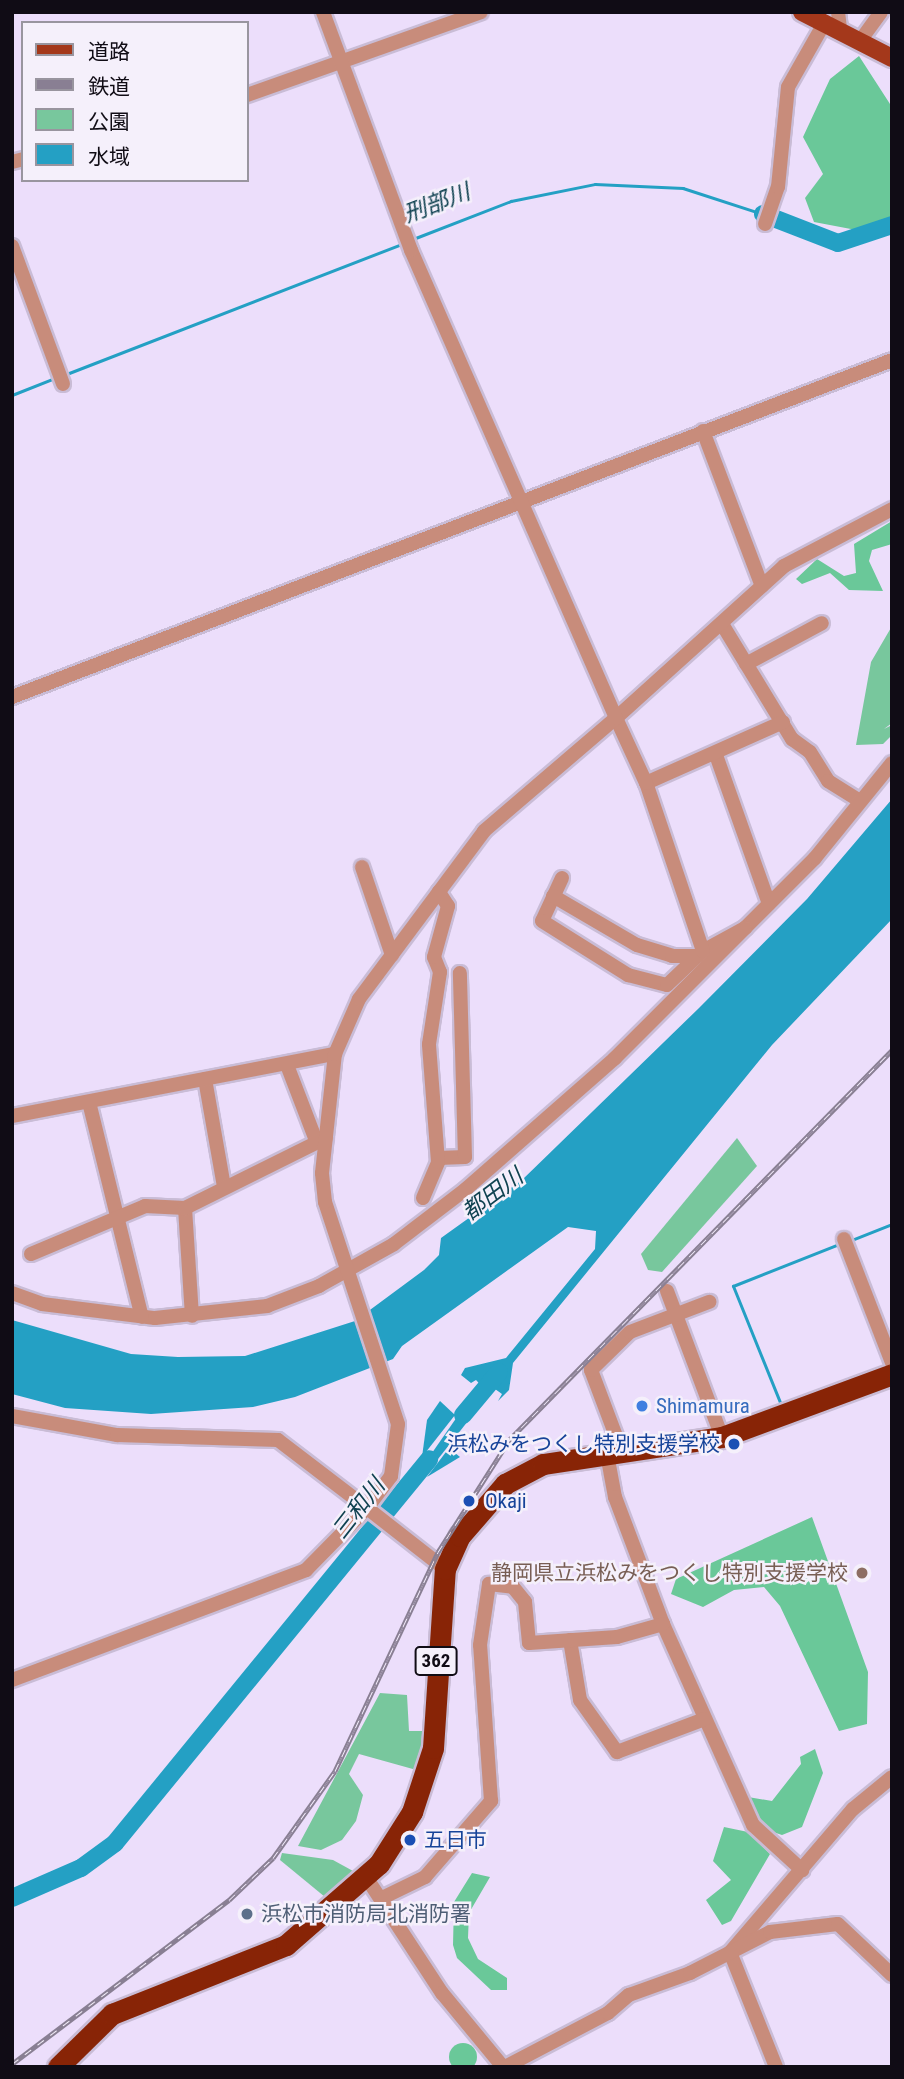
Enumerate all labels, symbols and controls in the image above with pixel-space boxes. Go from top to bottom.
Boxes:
legend [21,21,248,182]
text: 道路 [88,40,130,64]
text: 鉄道 [88,75,130,99]
text: 公園 [88,110,130,134]
text: 水域 [88,145,130,169]
water label: 刑部川 [400,179,474,229]
water label: 都田川 [457,1163,529,1227]
place label: Shimamura [656,1393,750,1419]
marker: Shimamura [634,1398,650,1414]
place label: 浜松みをつくし特別支援学校 [447,1431,720,1457]
marker: 浜松みをつくし特別支援学校 [726,1436,742,1452]
water label: 三和川 [327,1473,391,1545]
place label: Okaji [485,1488,527,1514]
marker: Okaji [459,1491,479,1511]
place label: 静岡県立浜松みをつくし特別支援学校 [491,1560,848,1586]
marker: 静岡県立浜松みをつくし特別支援学校 [854,1565,870,1581]
road number: 362 [413,1646,459,1676]
place label: 五日市 [424,1827,487,1853]
marker: 五日市 [402,1832,418,1848]
place label: 浜松市消防局北消防署 [261,1901,471,1927]
marker: 浜松市消防局北消防署 [239,1906,255,1922]

